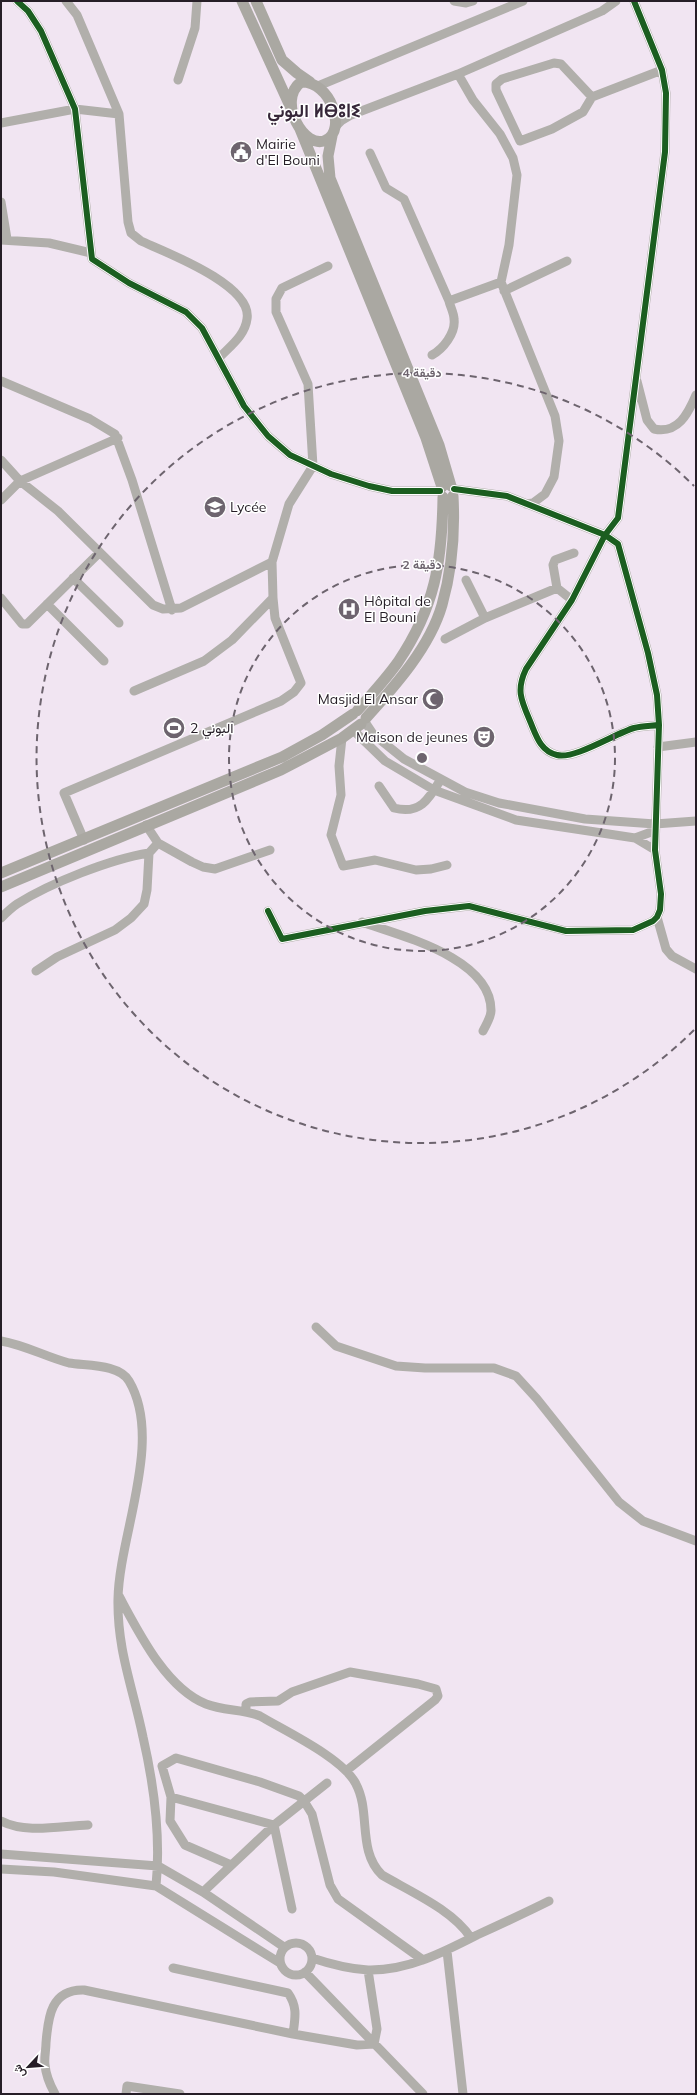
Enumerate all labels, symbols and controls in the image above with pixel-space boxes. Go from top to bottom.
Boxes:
district label: البوني ⵍⴱⵓⵏⵉ [267,99,361,126]
place label: Mairie d'El Bouni [256,135,320,169]
public building icon: Mairie d'El Bouni [228,139,254,165]
text: 4 دقيقة [403,365,441,380]
school or university icon: Lycée [202,494,228,520]
place label: Lycée [230,498,266,516]
text: 2 دقيقة [403,557,441,572]
place label: Hôpital de El Bouni [364,592,431,626]
hospital icon: Hôpital de El Bouni [336,596,362,622]
mosque icon: Masjid El Ansar [420,686,446,712]
place label: Masjid El Ansar [318,690,419,708]
sports icon: البوني 2 [161,715,187,741]
place label: البوني 2 [190,719,234,740]
theatre icon: Maison de jeunes [471,724,497,750]
place label: Maison de jeunes [356,728,468,746]
centre of rings [415,751,429,765]
north arrow [8,2047,48,2087]
text: ش [10,2062,28,2080]

